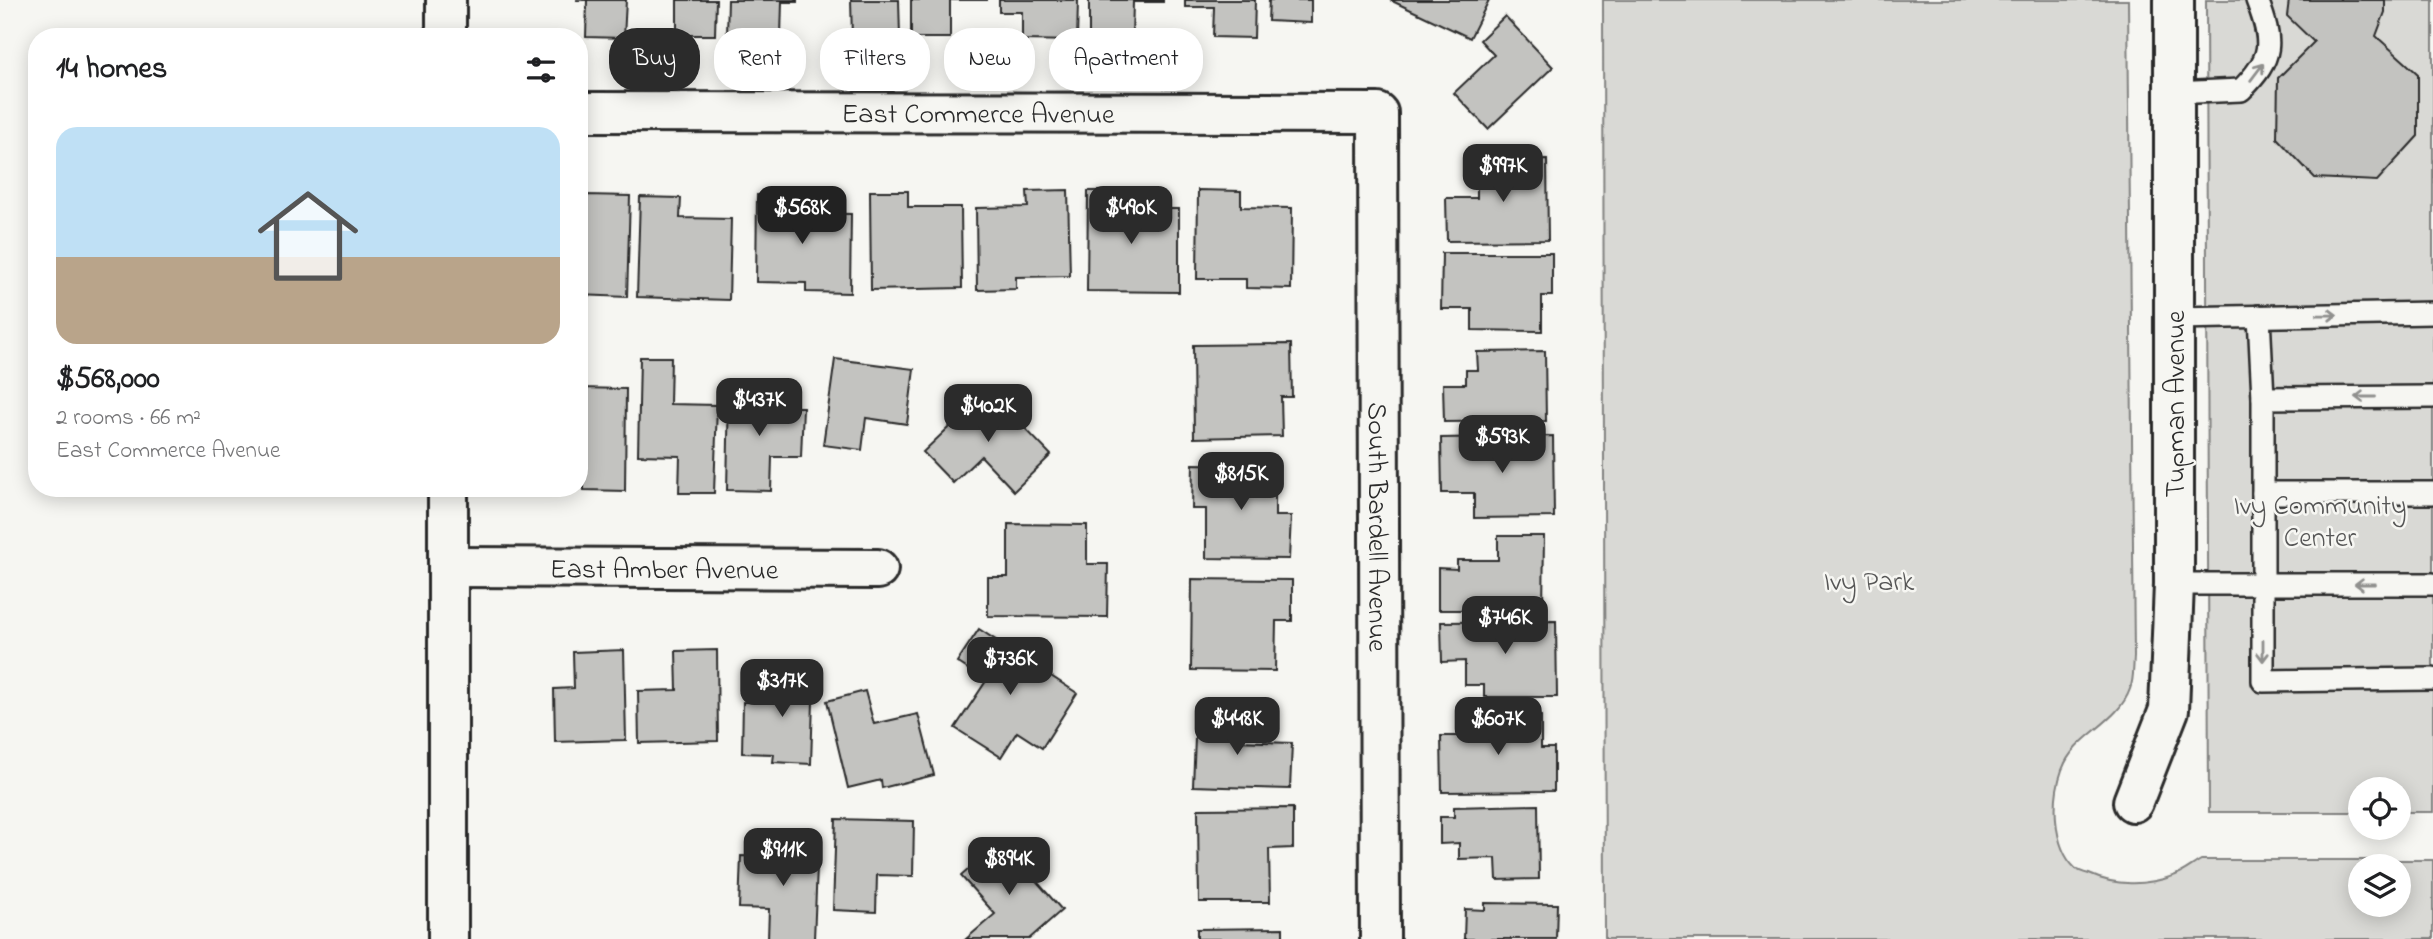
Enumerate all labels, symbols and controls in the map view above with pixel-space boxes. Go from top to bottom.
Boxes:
chip: Buy [609,28,700,91]
chip: Rent [714,28,806,91]
chip: Filters [820,28,930,91]
chip: New [944,28,1035,91]
chip: Apartment [1049,28,1203,91]
text: 14 homes [56,48,167,92]
icon: filters [522,51,560,89]
one-way arrow [2250,63,2265,82]
street label: East Commerce Avenue [841,95,1115,137]
pin: $997K [1454,144,1552,204]
text: $997K [1479,150,1527,183]
icon: home [245,173,371,299]
pin: $568K [753,187,851,246]
pin: $490K [1082,187,1180,246]
text: $568K [774,192,830,225]
text: $490K [1105,192,1157,225]
one-way arrow [2315,308,2338,322]
street label: Tupman Avenue [2157,310,2198,497]
text: $568,000 [56,358,160,402]
pin: $437K [710,378,808,438]
text: $437K [732,384,786,417]
pin: $402K [939,384,1037,444]
text: $402K [960,390,1016,423]
one-way arrow [2354,390,2377,404]
text: 2 rooms · 66 m² [56,402,201,435]
street label: South Bardell Avenue [1355,402,1396,652]
pin: $593K [1453,416,1551,475]
text: $593K [1475,421,1529,454]
text: East Commerce Avenue [56,435,280,468]
pin: $815K [1192,452,1290,512]
text: $815K [1214,458,1268,491]
park label: Ivy Community Center [2233,487,2407,560]
street label: East Amber Avenue [550,550,779,593]
park label: Ivy Park [1824,563,1915,604]
one-way arrow [2354,577,2377,590]
pin: $746K [1456,596,1554,656]
text: $746K [1478,602,1532,635]
pin: $736K [961,638,1059,697]
one-way arrow [2256,640,2270,663]
text: $736K [983,643,1037,676]
pin: $317K [733,660,831,719]
text: $317K [756,665,808,698]
pin: $448K [1188,698,1286,757]
pin: $607K [1449,698,1547,757]
text: $448K [1211,703,1263,736]
text: $607K [1471,703,1525,736]
map controls [2348,777,2411,917]
button: locate [2348,777,2411,840]
pin: $911K [734,828,832,888]
text: $911K [760,834,806,867]
pin: $894K [960,838,1058,897]
text: $894K [984,843,1034,876]
button: layers [2348,854,2411,917]

